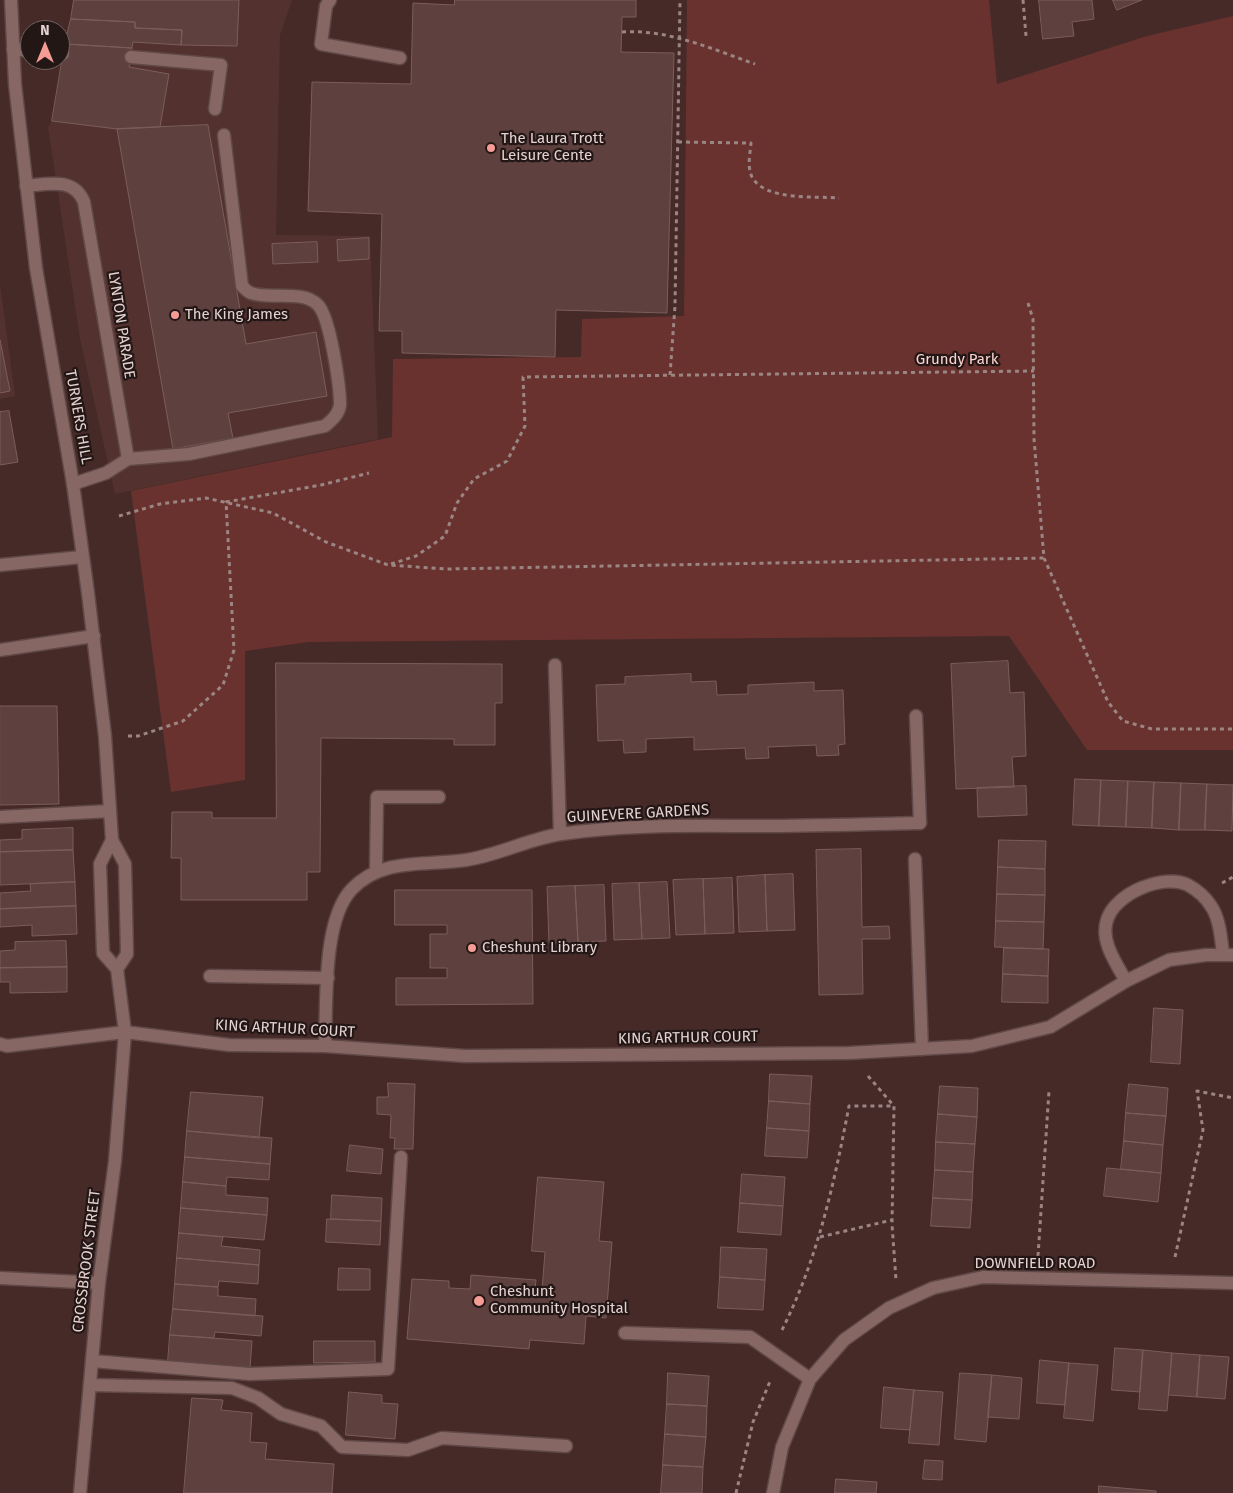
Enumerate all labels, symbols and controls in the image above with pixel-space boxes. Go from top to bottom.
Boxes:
north arrow [20,20,70,70]
text: N [40,22,50,39]
place label: The Laura Trott Leisure Cente [501,130,604,165]
marker: The Laura Trott Leisure Cente [485,142,497,154]
street label: LYNTON PARADE [104,270,138,380]
place label: The King James [185,306,288,324]
marker: The King James [169,309,181,321]
park label: Grundy Park [916,351,998,369]
street label: TURNERS HILL [61,368,95,466]
street label: GUINEVERE GARDENS [566,801,710,827]
place label: Cheshunt Library [482,939,597,957]
marker: Cheshunt Library [466,942,478,954]
street label: KING ARTHUR COURT [215,1016,355,1042]
street label: KING ARTHUR COURT [618,1028,758,1048]
street label: CROSSBROOK STREET [69,1188,105,1334]
street label: DOWNFIELD ROAD [974,1255,1096,1273]
place label: Cheshunt Community Hospital [490,1283,628,1318]
marker: Cheshunt Community Hospital [472,1294,486,1308]

